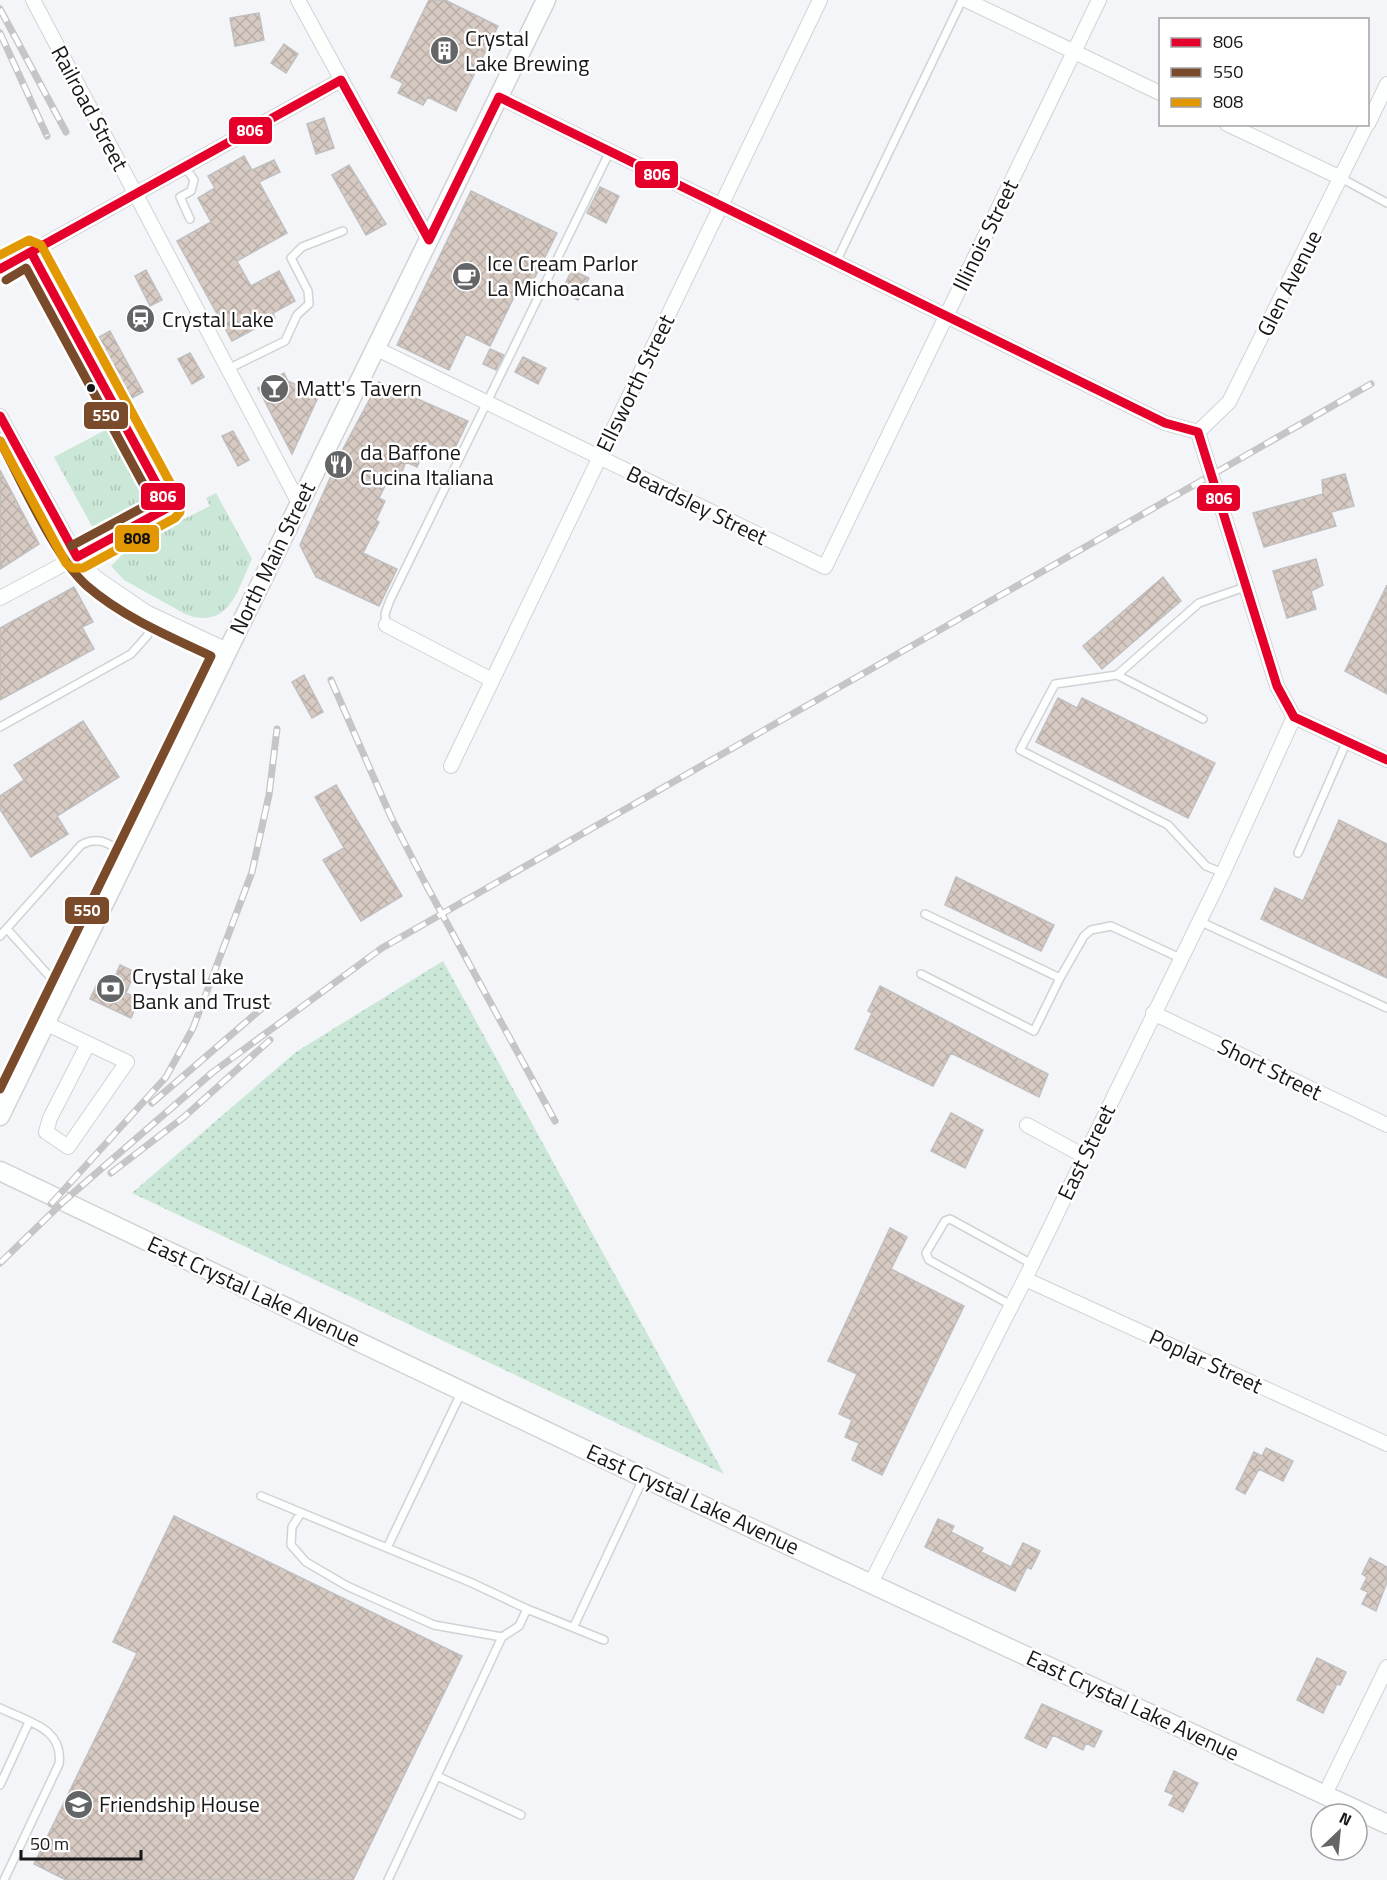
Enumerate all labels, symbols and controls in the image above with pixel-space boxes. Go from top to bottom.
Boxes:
legend [1159,18,1369,126]
place label: Crystal Lake Brewing [465,21,589,80]
text: 806 [1213,28,1243,55]
building icon: Crystal Lake Brewing [428,35,460,67]
street label: Railroad Street [43,39,137,177]
text: 550 [1213,58,1243,85]
text: 808 [1213,88,1243,115]
line badge: 806 [228,116,273,145]
text: 806 [237,118,263,142]
line badge: 806 [634,160,679,189]
text: 806 [644,162,670,186]
street label: Illinois Street [943,173,1027,297]
street label: Glen Avenue [1248,224,1330,342]
place label: Ice Cream Parlor La Michoacana [487,246,639,305]
cafe icon: Ice Cream Parlor La Michoacana [450,260,482,292]
place label: Crystal Lake [162,302,274,336]
station icon: Crystal Lake [125,303,157,335]
street label: Ellsworth Street [587,308,683,458]
place label: Matt's Tavern [296,371,422,405]
bar icon: Matt's Tavern [259,372,291,404]
unlabelled marker [85,382,97,394]
line badge: 550 [83,401,129,430]
text: 550 [93,403,119,427]
place label: da Baffone Cucina Italiana [360,435,493,494]
restaurant icon: da Baffone Cucina Italiana [323,449,355,481]
street label: Beardsley Street [621,456,773,554]
street label: North Main Street [220,476,324,640]
line badge: 806 [140,482,186,511]
text: 806 [150,484,176,508]
line badge: 806 [1196,484,1241,512]
text: 806 [1206,486,1232,510]
line badge: 808 [114,524,160,553]
text: 808 [124,526,150,550]
line badge: 550 [64,896,110,925]
text: 550 [74,898,100,922]
place label: Crystal Lake Bank and Trust [132,959,270,1018]
bank icon: Crystal Lake Bank and Trust [95,973,127,1005]
street label: Short Street [1212,1029,1328,1109]
street label: East Street [1048,1098,1124,1206]
street label: East Crystal Lake Avenue [142,1227,366,1355]
street label: Poplar Street [1144,1320,1268,1402]
street label: East Crystal Lake Avenue [581,1435,805,1563]
street label: East Crystal Lake Avenue [1021,1641,1245,1769]
place label: Friendship House [99,1787,260,1821]
school or university icon: Friendship House [62,1788,94,1820]
north arrow [1309,1802,1369,1862]
text: N [1335,1805,1356,1832]
scale bar [21,1823,141,1861]
text: 50 m [30,1830,69,1857]

